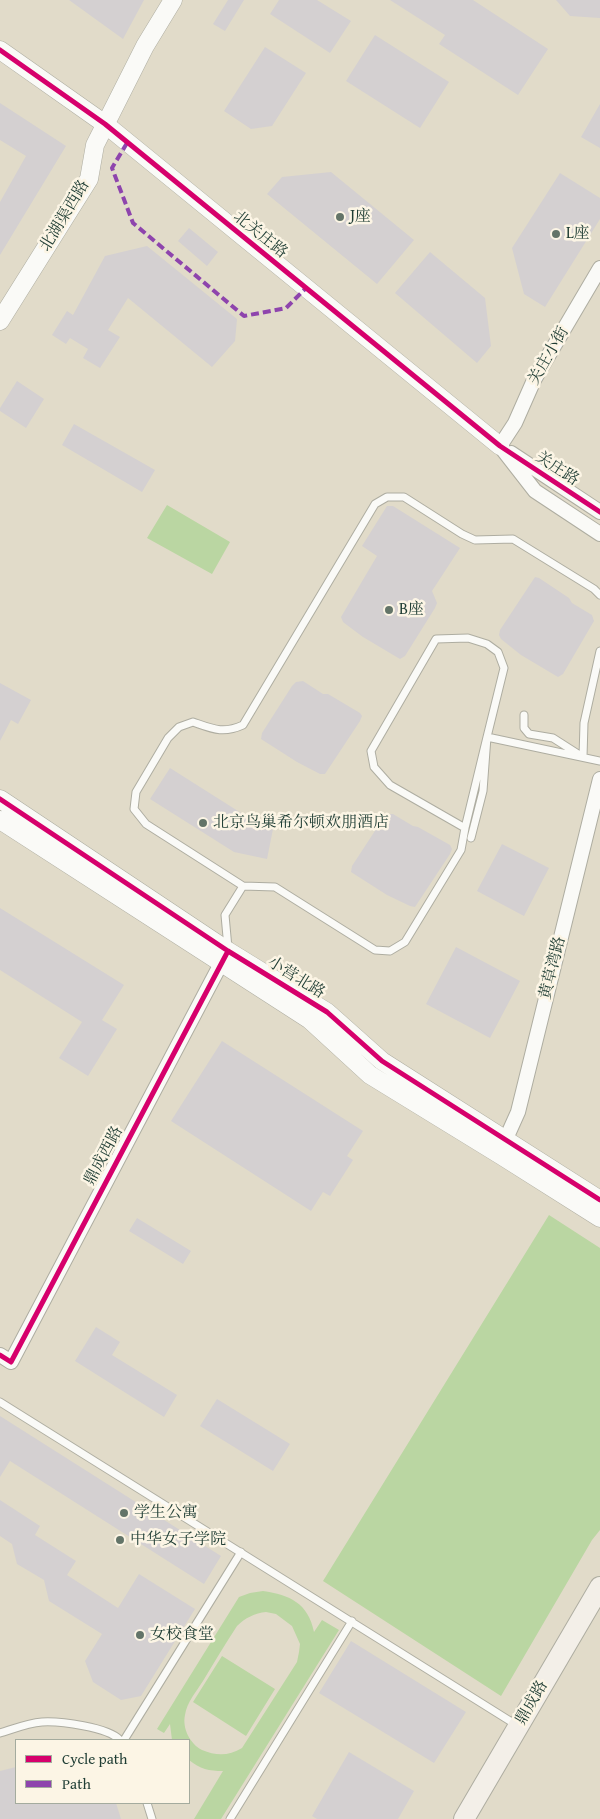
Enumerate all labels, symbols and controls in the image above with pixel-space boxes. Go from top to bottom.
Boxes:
street label: 北湖渠西路 [36,177,94,255]
street label: 北关庄路 [229,207,291,263]
place label: J座 [350,207,371,227]
marker: J座 [334,211,346,223]
place label: L座 [566,224,590,244]
marker: L座 [550,228,562,240]
street label: 关庄小街 [525,323,573,389]
street label: 关庄路 [532,448,582,490]
place label: B座 [399,600,424,620]
marker: B座 [383,604,395,616]
place label: 北京鸟巢希尔顿欢朋酒店 [213,813,389,833]
marker: 北京鸟巢希尔顿欢朋酒店 [197,817,209,829]
street label: 黄草湾路 [536,935,570,1001]
street label: 小营北路 [264,953,328,1003]
street label: 鼎成西路 [81,1123,127,1189]
place label: 学生公寓 [134,1503,198,1523]
marker: 学生公寓 [118,1507,130,1519]
place label: 中华女子学院 [130,1530,226,1550]
marker: 中华女子学院 [114,1534,126,1546]
place label: 女校食堂 [150,1625,214,1645]
marker: 女校食堂 [134,1629,146,1641]
street label: 鼎成路 [512,1677,552,1729]
legend [15,1739,190,1804]
text: Cycle path [62,1748,128,1769]
text: Path [62,1773,91,1794]

